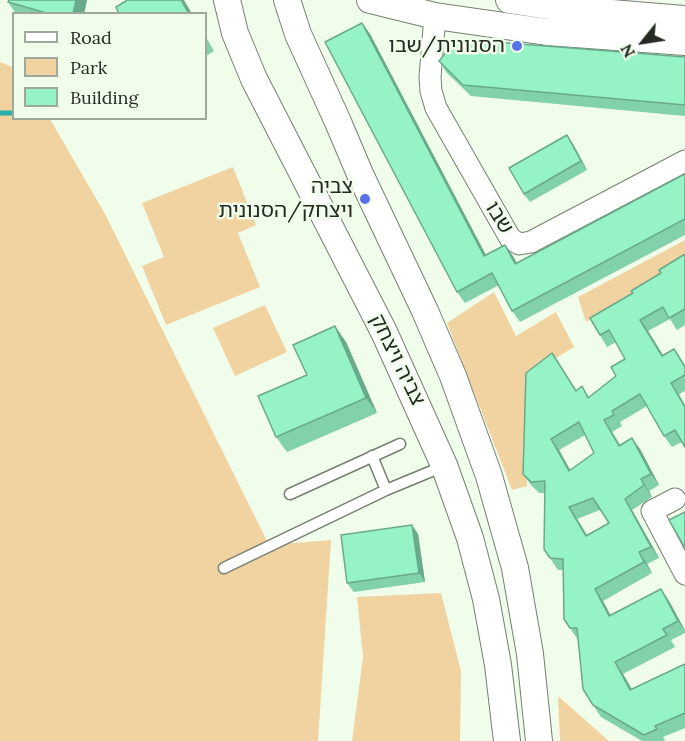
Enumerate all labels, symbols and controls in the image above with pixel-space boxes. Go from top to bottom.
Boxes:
legend [12,12,207,120]
north arrow [613,12,673,72]
text: Road [70,26,112,49]
place label: הסנונית/שבו [389,33,505,59]
marker: הסנונית/שבו [510,39,524,53]
text: N [616,41,639,61]
text: Park [70,56,107,79]
text: Building [70,86,138,109]
place label: צביה ויצחק/הסנונית [218,174,353,224]
marker: צביה ויצחק/הסנונית [358,192,372,206]
street label: שבו [480,197,518,239]
street label: צביה ויצחק [364,310,430,410]

